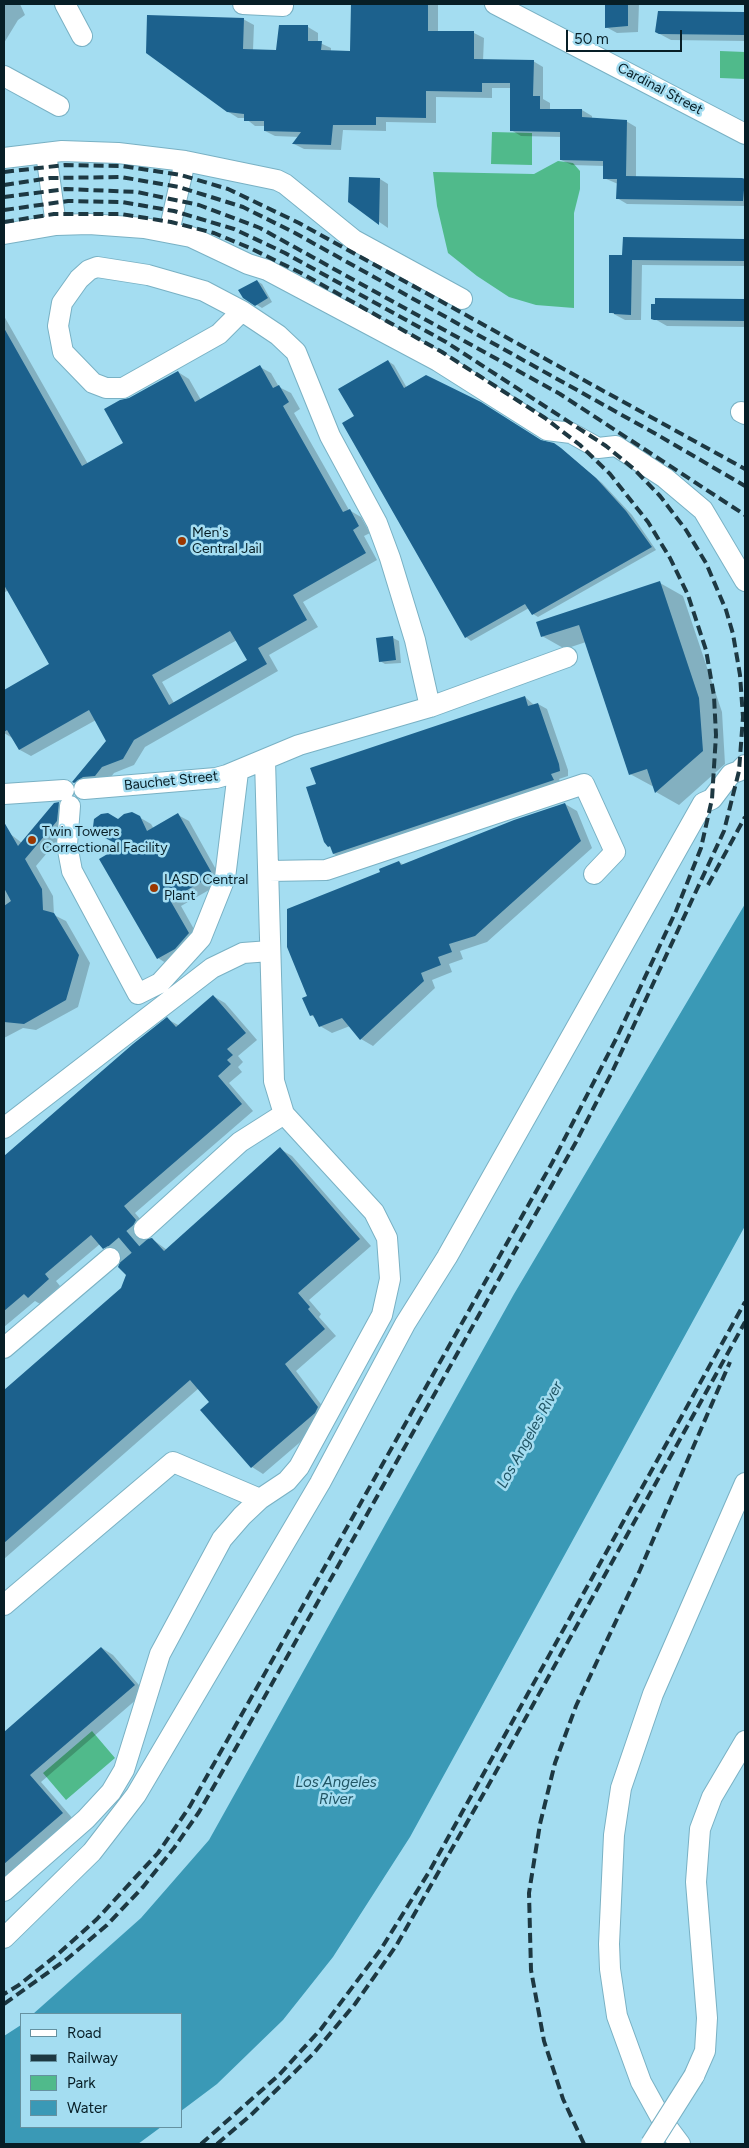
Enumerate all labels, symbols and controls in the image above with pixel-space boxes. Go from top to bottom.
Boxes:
scale bar [569,20,685,52]
text: 50 m [574,30,609,48]
street label: Cardinal Street [615,59,705,119]
place label: Men's Central Jail [192,525,262,558]
marker: Men's Central Jail [176,535,188,547]
street label: Bauchet Street [123,768,219,794]
place label: Twin Towers Correctional Facility [42,824,168,856]
marker: Twin Towers Correctional Facility [26,834,38,846]
place label: LASD Central Plant [164,872,248,904]
marker: LASD Central Plant [148,882,160,894]
water label: Los Angeles River [493,1379,567,1491]
water label: Los Angeles River [295,1774,377,1809]
legend [20,2013,182,2128]
text: Road [67,2024,102,2042]
text: Railway [67,2049,118,2067]
text: Park [67,2074,96,2092]
text: Water [67,2099,107,2117]

